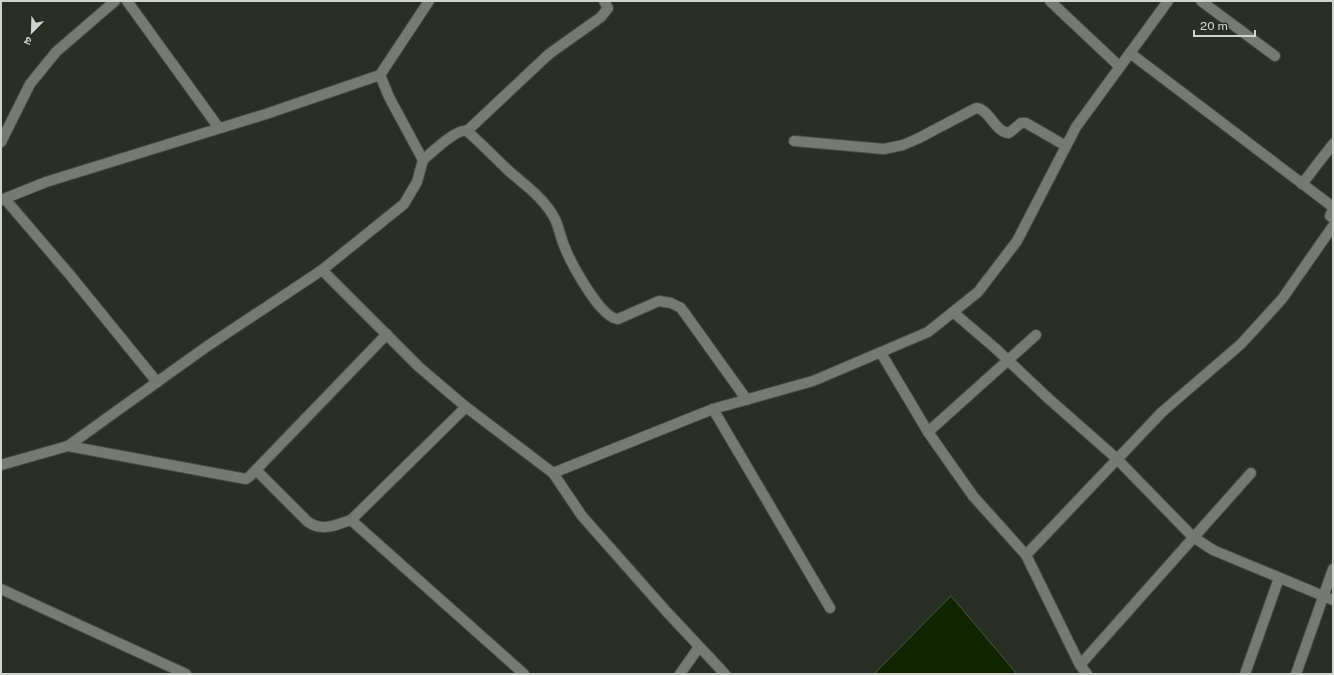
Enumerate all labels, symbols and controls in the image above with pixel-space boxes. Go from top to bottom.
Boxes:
north arrow [12,12,52,52]
scale bar [1194,12,1255,38]
text: 20 m [1200,19,1228,33]
text: उ [22,34,33,48]

